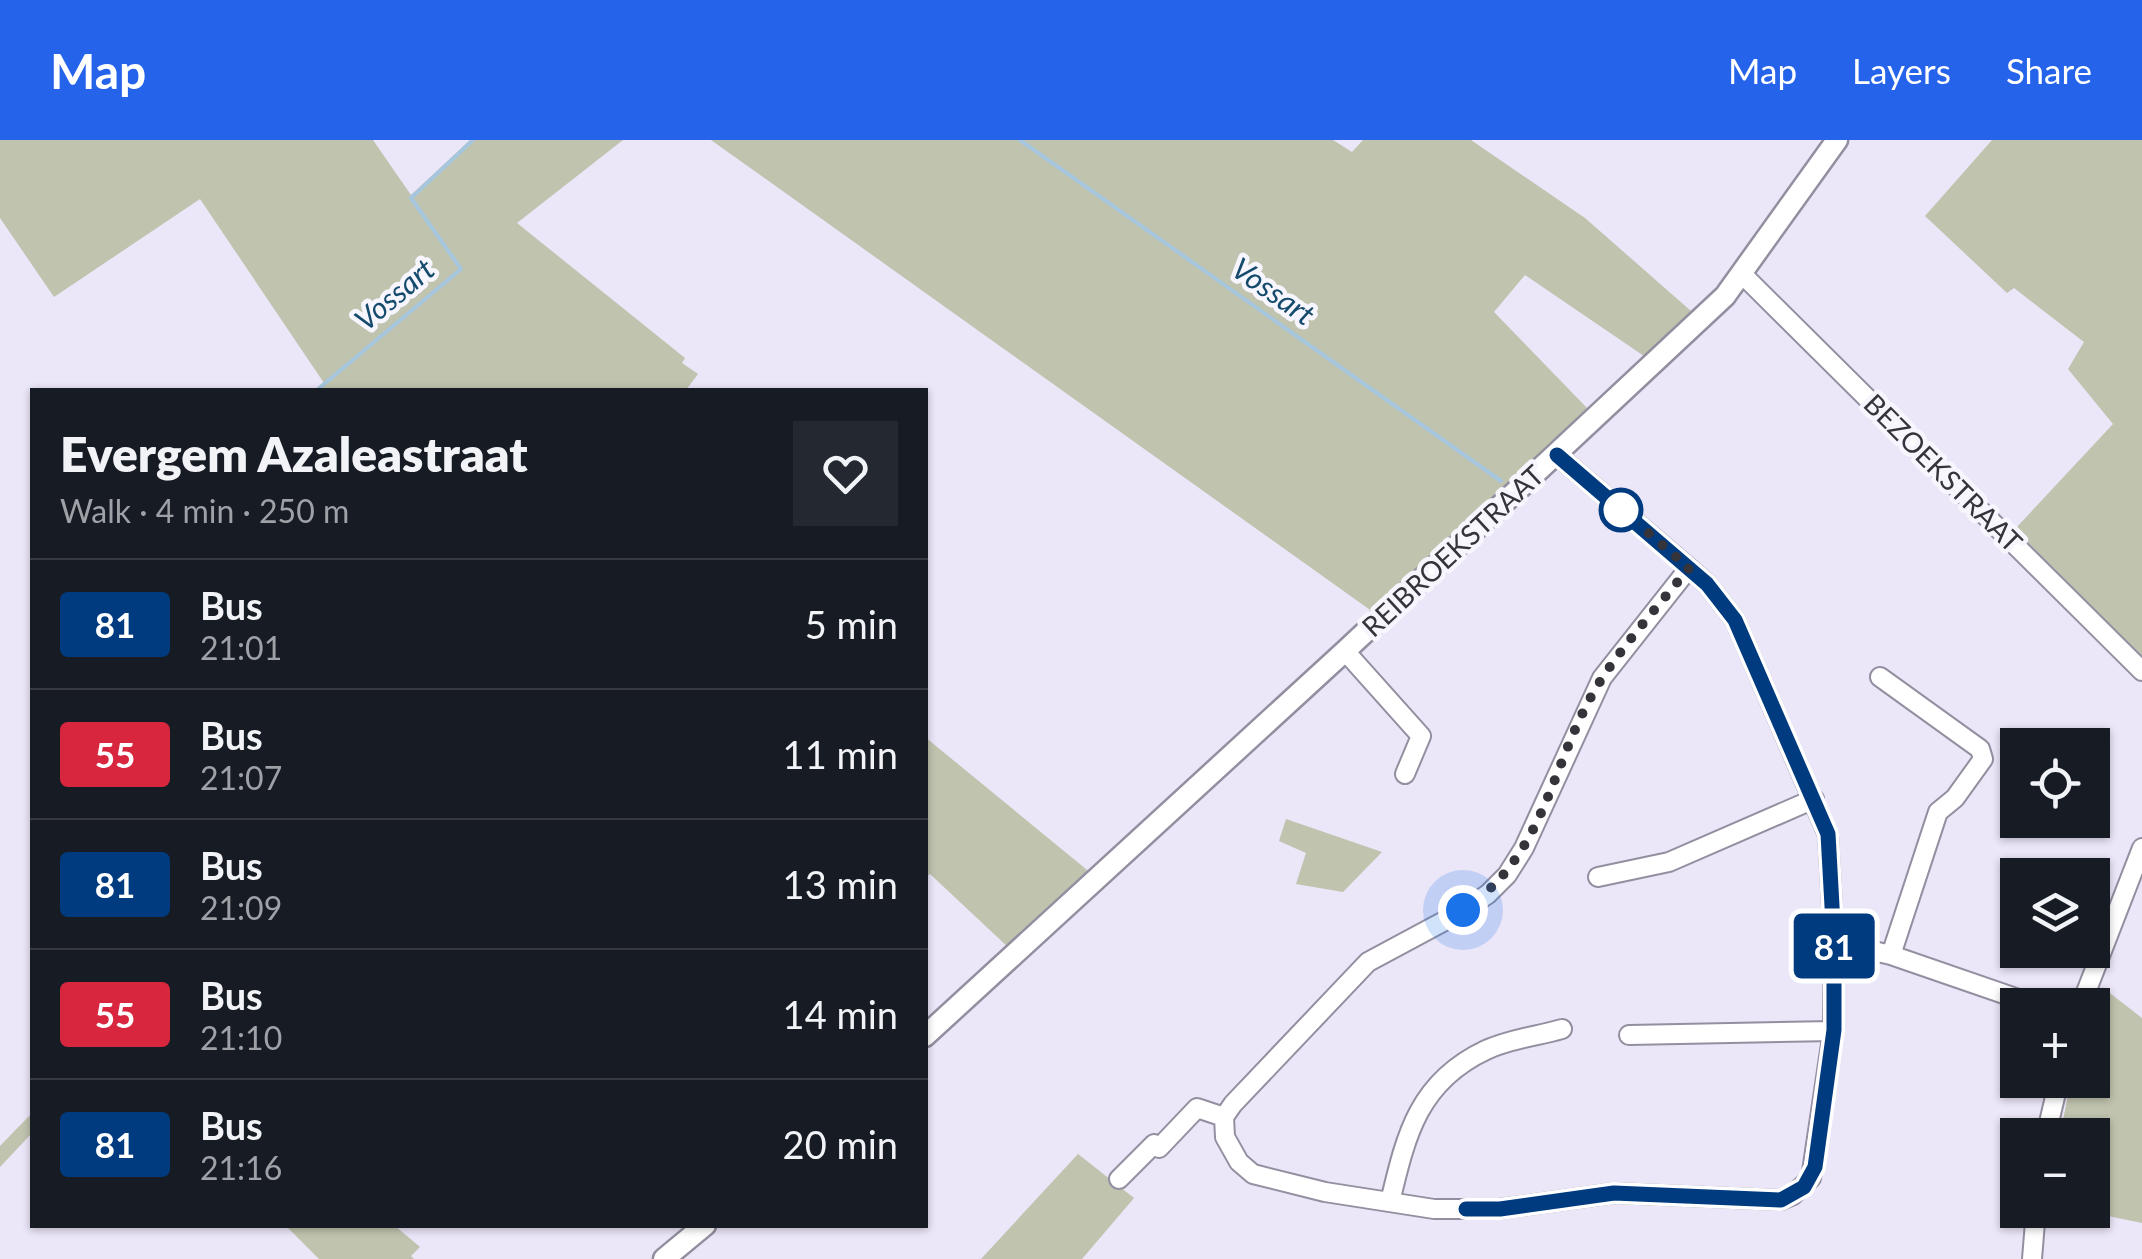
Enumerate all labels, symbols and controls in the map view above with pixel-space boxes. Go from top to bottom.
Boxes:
text: Map [50,42,146,99]
text: Map [1728,49,1797,91]
text: Layers [1852,49,1951,91]
text: Share [2006,49,2092,91]
water label: Vossart [1226,249,1323,332]
water label: Vossart [347,250,441,337]
street label: BEZOEKSTRAAT [1858,386,2030,559]
button: heart [793,421,898,526]
text: Evergem Azaleastraat [60,425,528,482]
street label: REIBROEKSTRAAT [1354,457,1551,643]
unlabelled marker [1600,489,1642,531]
text: Walk · 4 min · 250 m [60,491,349,530]
text: Bus [200,582,263,628]
text: 5 min [805,601,898,647]
text: 81 [95,603,135,645]
text: 21:01 [200,628,282,667]
text: Bus [200,712,263,758]
map controls [2000,728,2110,1228]
button: locate [2000,728,2110,838]
text: 11 min [783,731,898,777]
text: 55 [95,733,135,775]
text: 21:07 [200,758,282,797]
text: Bus [200,842,263,888]
button: layers [2000,858,2110,968]
text: 13 min [783,861,898,907]
text: 81 [95,863,135,905]
your location [1438,885,1488,935]
text: 21:09 [200,888,282,927]
line badge: 81 [1789,914,1879,978]
text: 81 [1814,925,1854,967]
text: Bus [200,972,263,1018]
button: + [2000,988,2110,1098]
text: 14 min [783,991,898,1037]
text: 55 [95,993,135,1035]
text: 21:10 [200,1018,282,1057]
text: Bus [200,1102,263,1148]
button: − [2000,1118,2110,1228]
text: 20 min [783,1121,898,1167]
text: 81 [95,1123,135,1165]
text: 21:16 [200,1148,282,1187]

